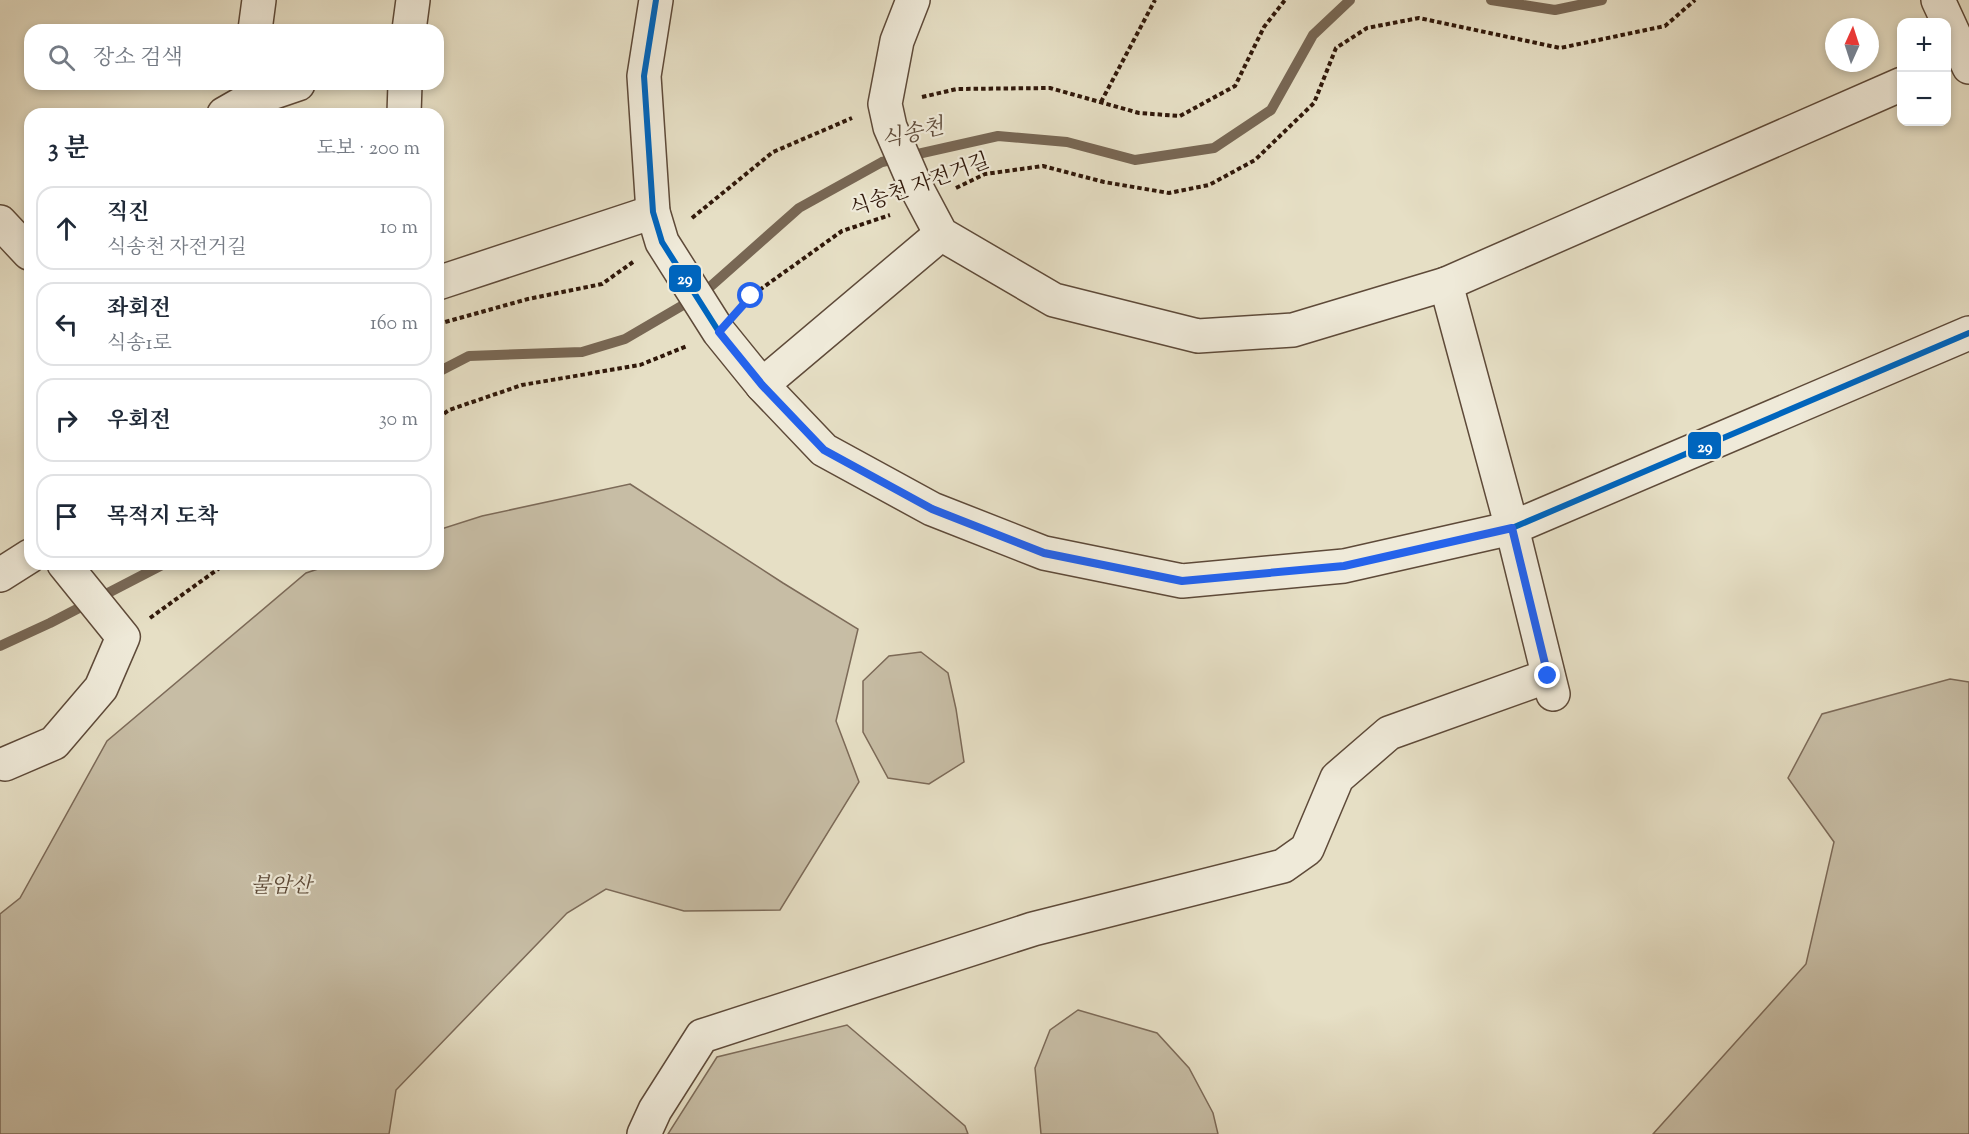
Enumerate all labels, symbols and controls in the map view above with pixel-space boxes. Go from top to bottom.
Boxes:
north arrow [1825,18,1879,72]
map controls [1897,18,1951,126]
button: + [1897,18,1951,72]
search box [24,24,444,90]
icon: search [45,41,78,74]
text: 장소 검색 [93,43,183,75]
button: − [1897,72,1951,126]
water label: 식송천 [878,111,949,158]
text: 3 분 [48,131,89,168]
text: 도보 · 200 m [316,135,420,164]
street label: 식송천 자전거길 [846,147,994,225]
text: 직진 [107,198,150,230]
icon: ahead [50,212,83,245]
text: 10 m [380,214,418,243]
text: 식송천 자전거길 [107,234,247,263]
line badge: 29 [668,264,702,293]
text: 29 [677,269,693,292]
route start [737,282,763,308]
text: 좌회전 [107,294,171,326]
icon: left [50,308,83,341]
text: 160 m [370,310,418,339]
text: 식송1로 [107,330,172,359]
icon: right [50,404,83,437]
text: 우회전 [107,406,171,438]
text: 30 m [379,406,418,435]
line badge: 29 [1687,431,1722,460]
text: 29 [1697,437,1713,460]
icon: arrive [50,500,83,533]
text: 목적지 도착 [107,502,218,534]
route end [1534,662,1560,688]
park label: 불암산 [251,872,314,902]

